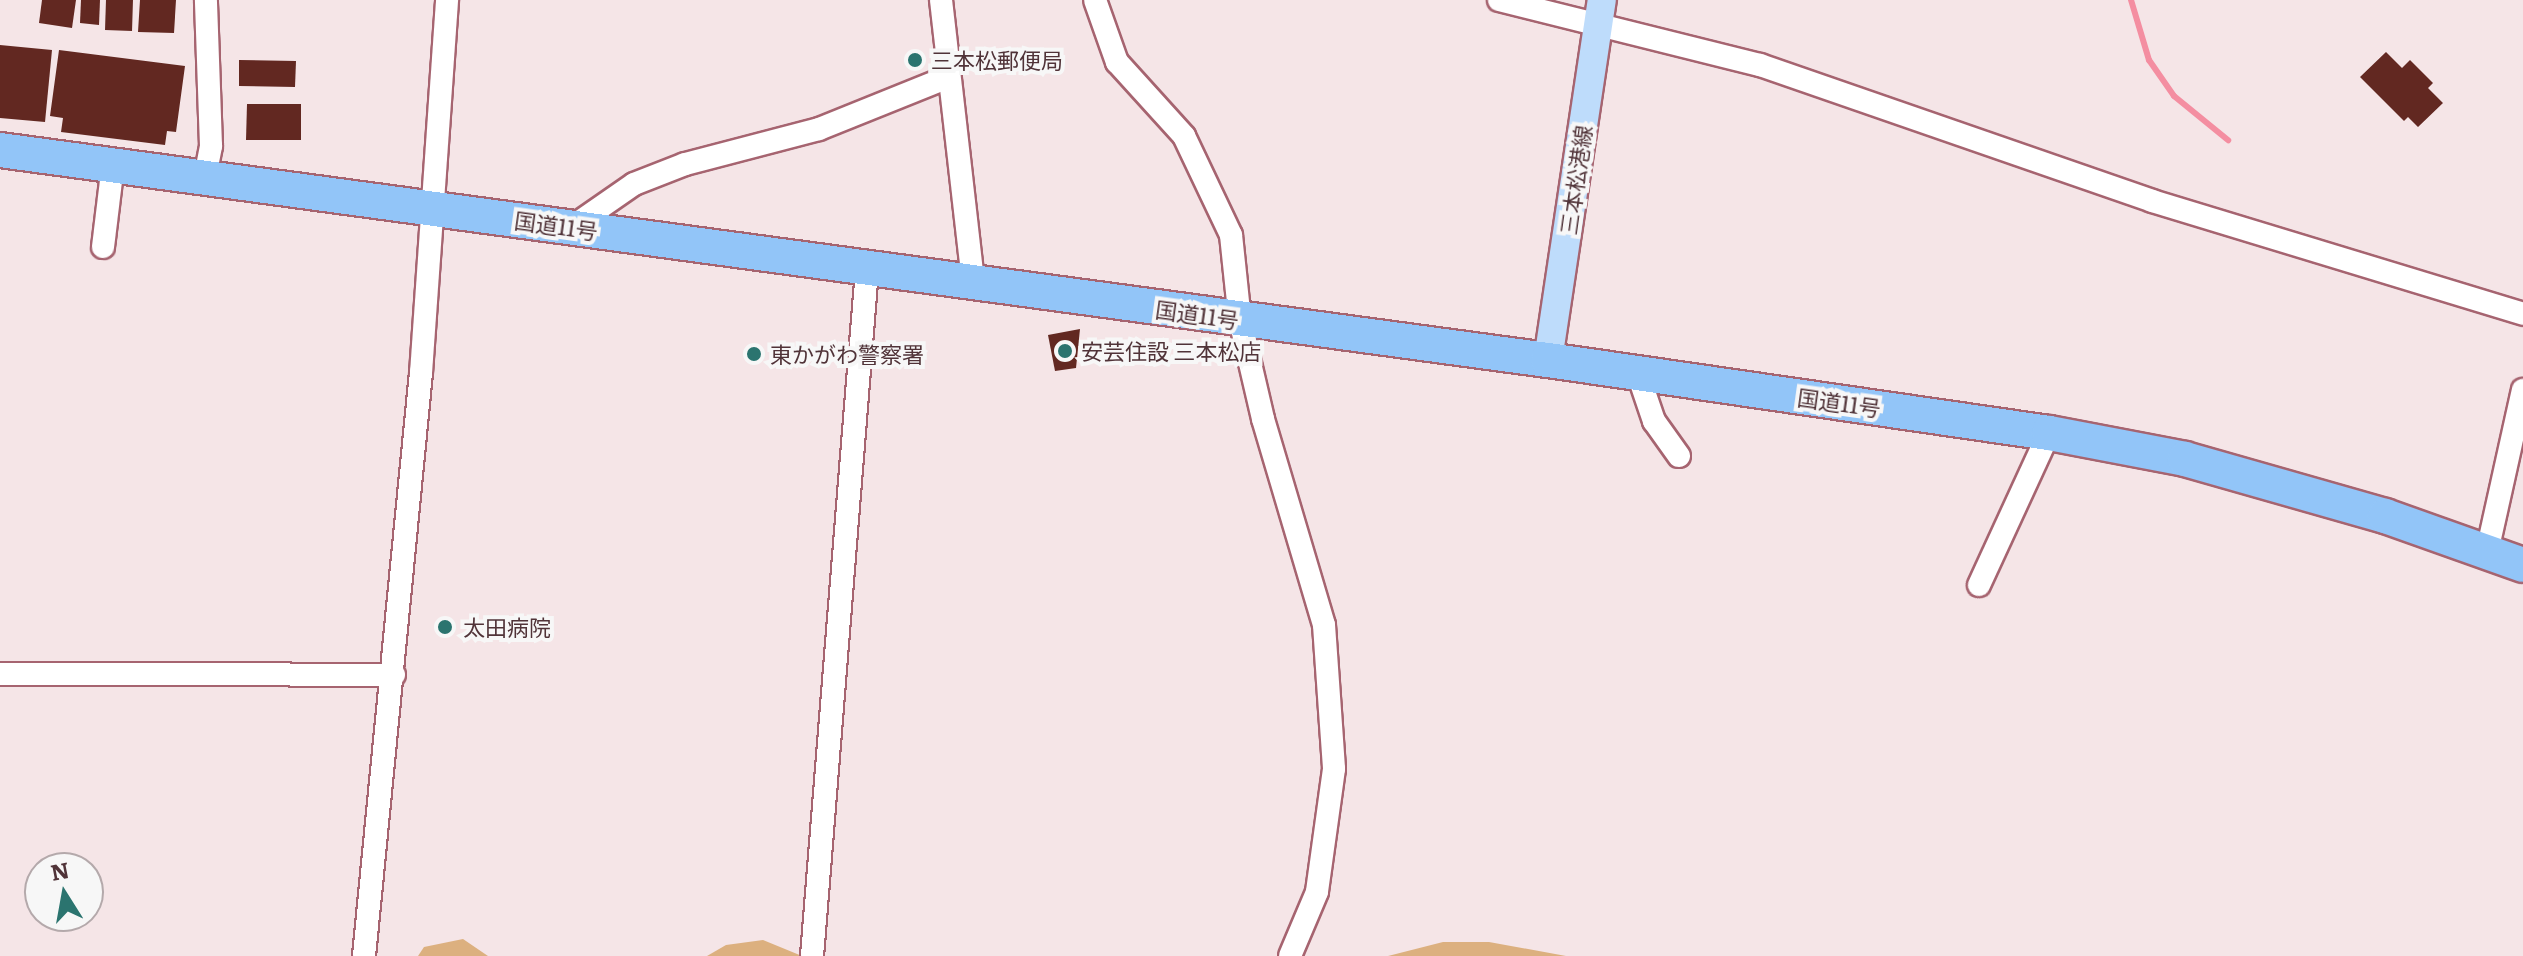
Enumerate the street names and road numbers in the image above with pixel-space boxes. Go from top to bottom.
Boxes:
street label: 三本松港線 [1554,124,1596,236]
street label: 国道11号 [513,206,599,244]
street label: 国道11号 [1154,295,1240,333]
street label: 国道11号 [1796,383,1882,421]

